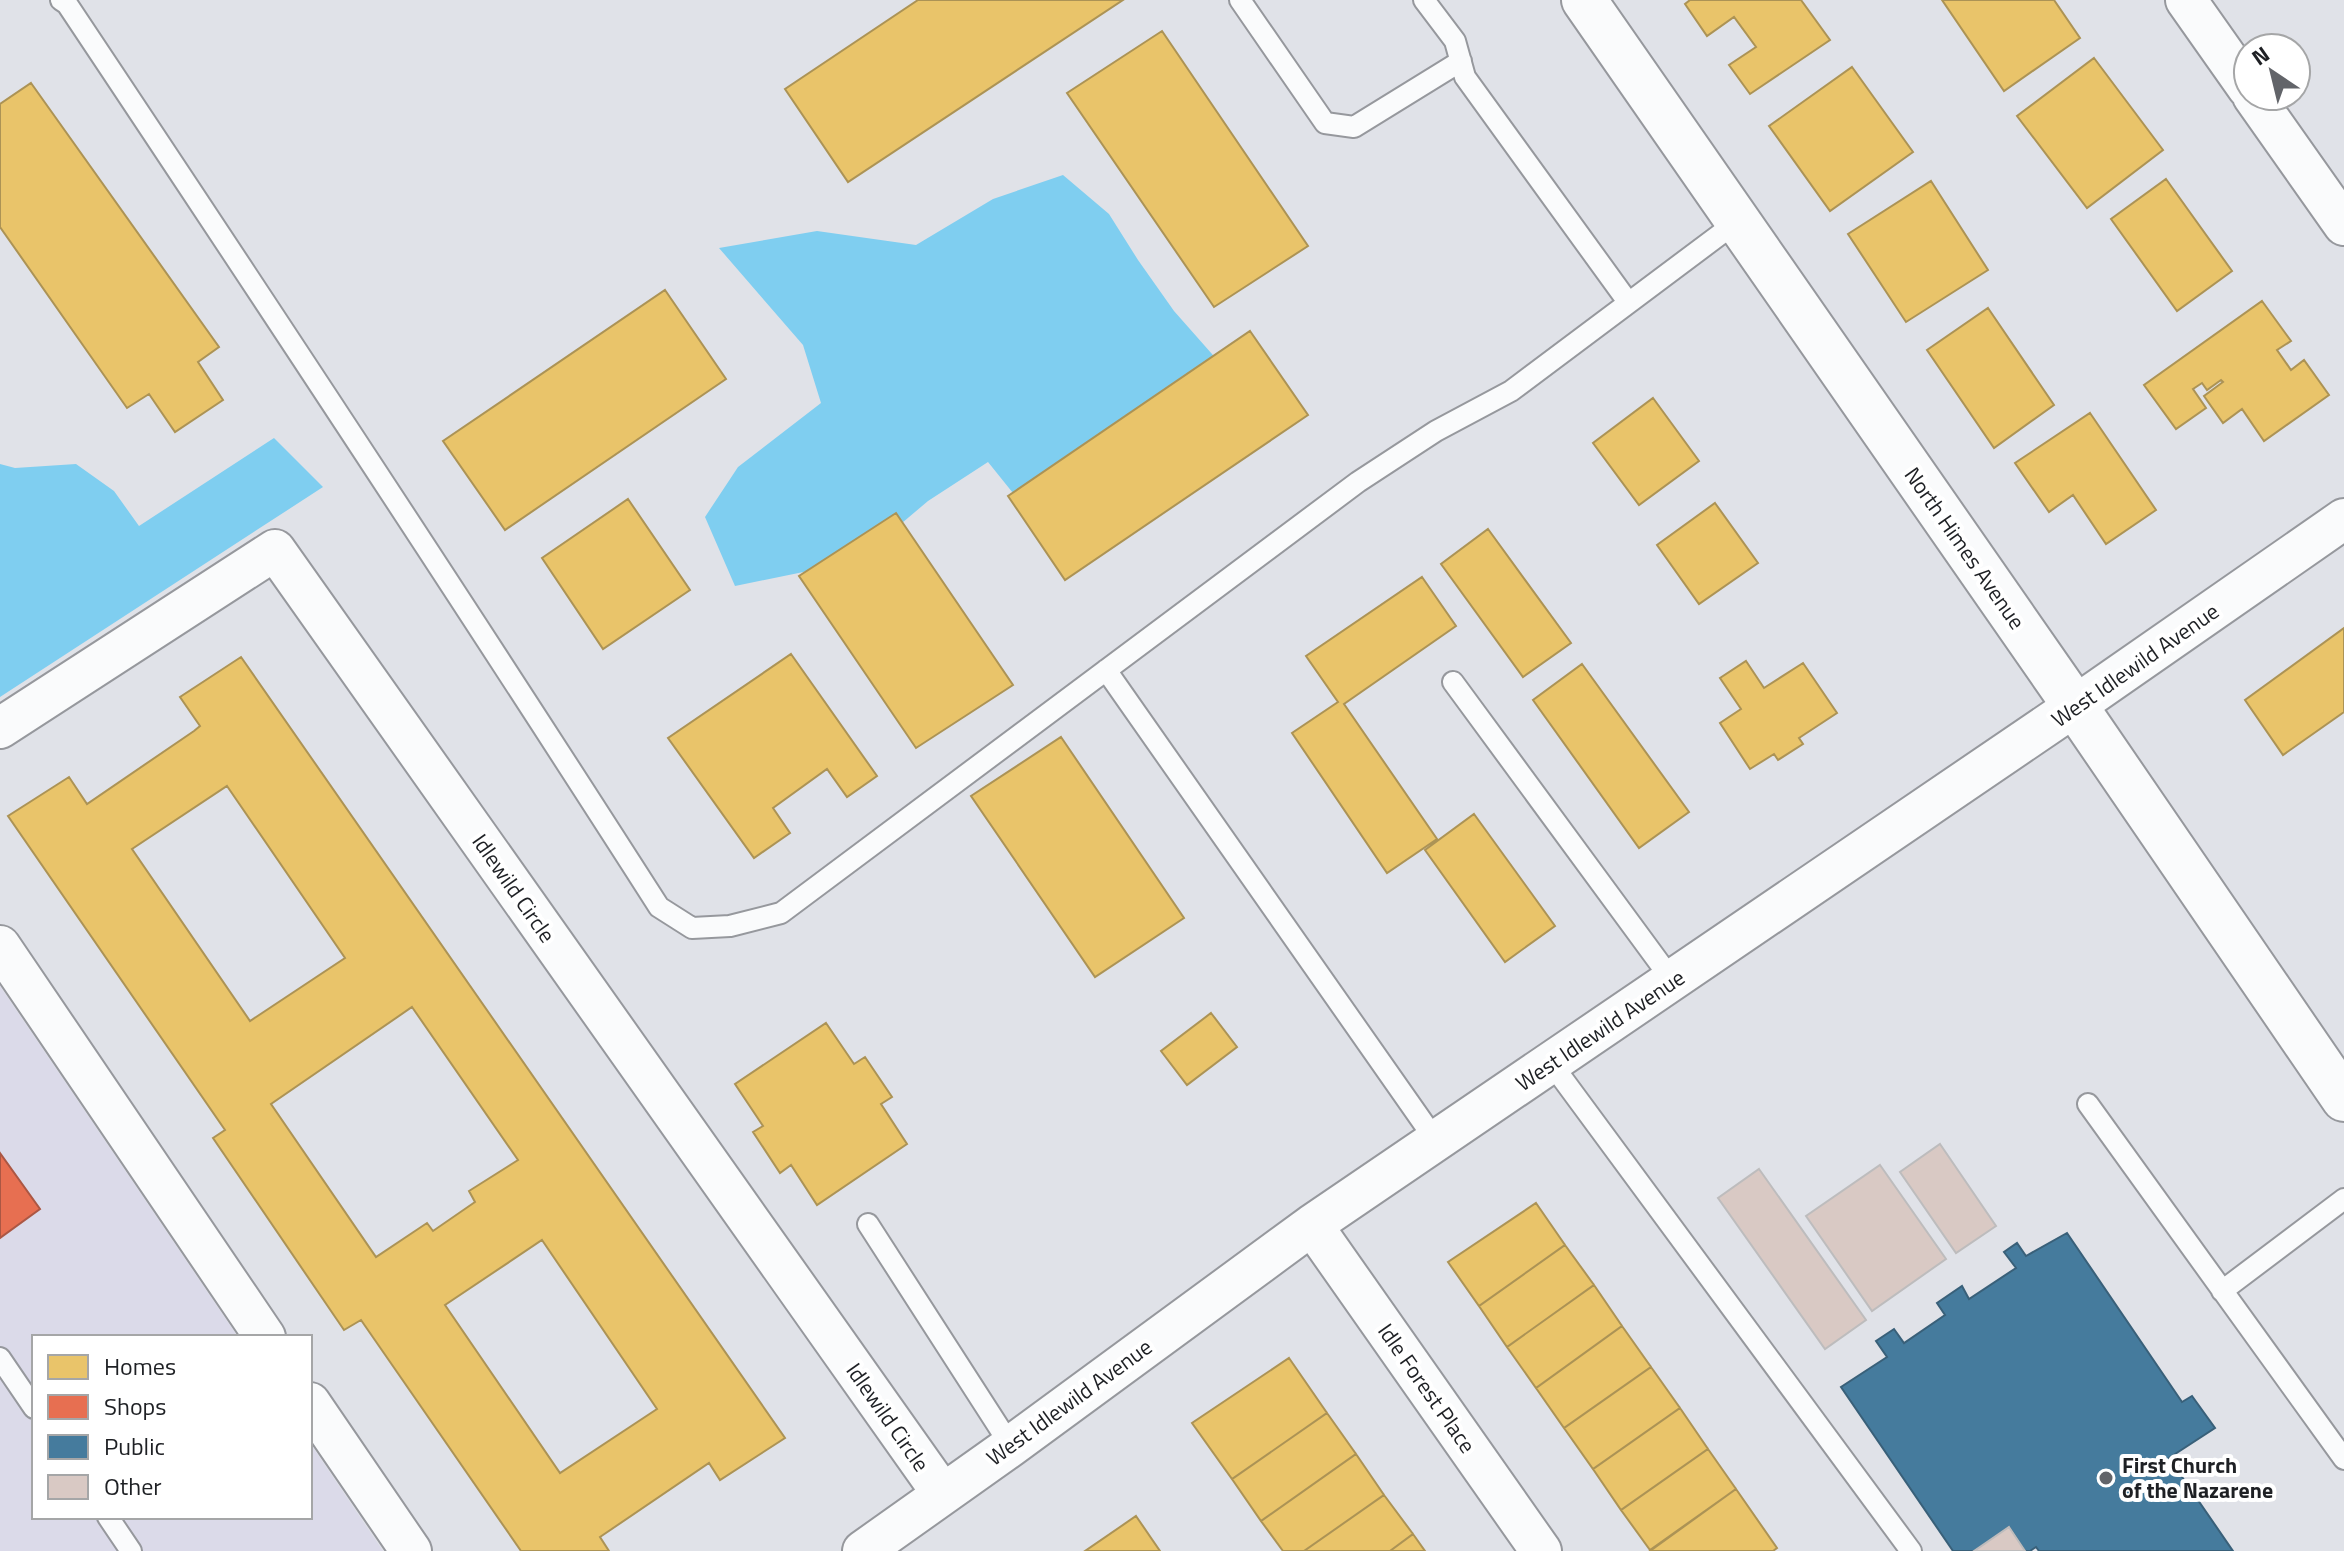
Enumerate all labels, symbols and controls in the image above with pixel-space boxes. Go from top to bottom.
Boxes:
north arrow [2232,32,2312,112]
text: N [2245,37,2277,74]
street label: North Himes Avenue [1896,460,2034,636]
street label: West Idlewild Avenue [2044,594,2226,736]
street label: Idlewild Circle [464,827,564,949]
street label: West Idlewild Avenue [1508,961,1692,1099]
street label: Idle Forest Place [1370,1316,1484,1460]
street label: West Idlewild Avenue [979,1330,1159,1474]
legend [32,1335,312,1519]
text: Homes [104,1348,176,1384]
street label: Idlewild Circle [838,1356,938,1478]
text: Shops [104,1388,166,1424]
text: Public [104,1428,165,1464]
place label: First Church of the Nazarene [2122,1448,2273,1507]
text: Other [104,1468,162,1504]
marker: First Church of the Nazarene [2097,1469,2115,1487]

